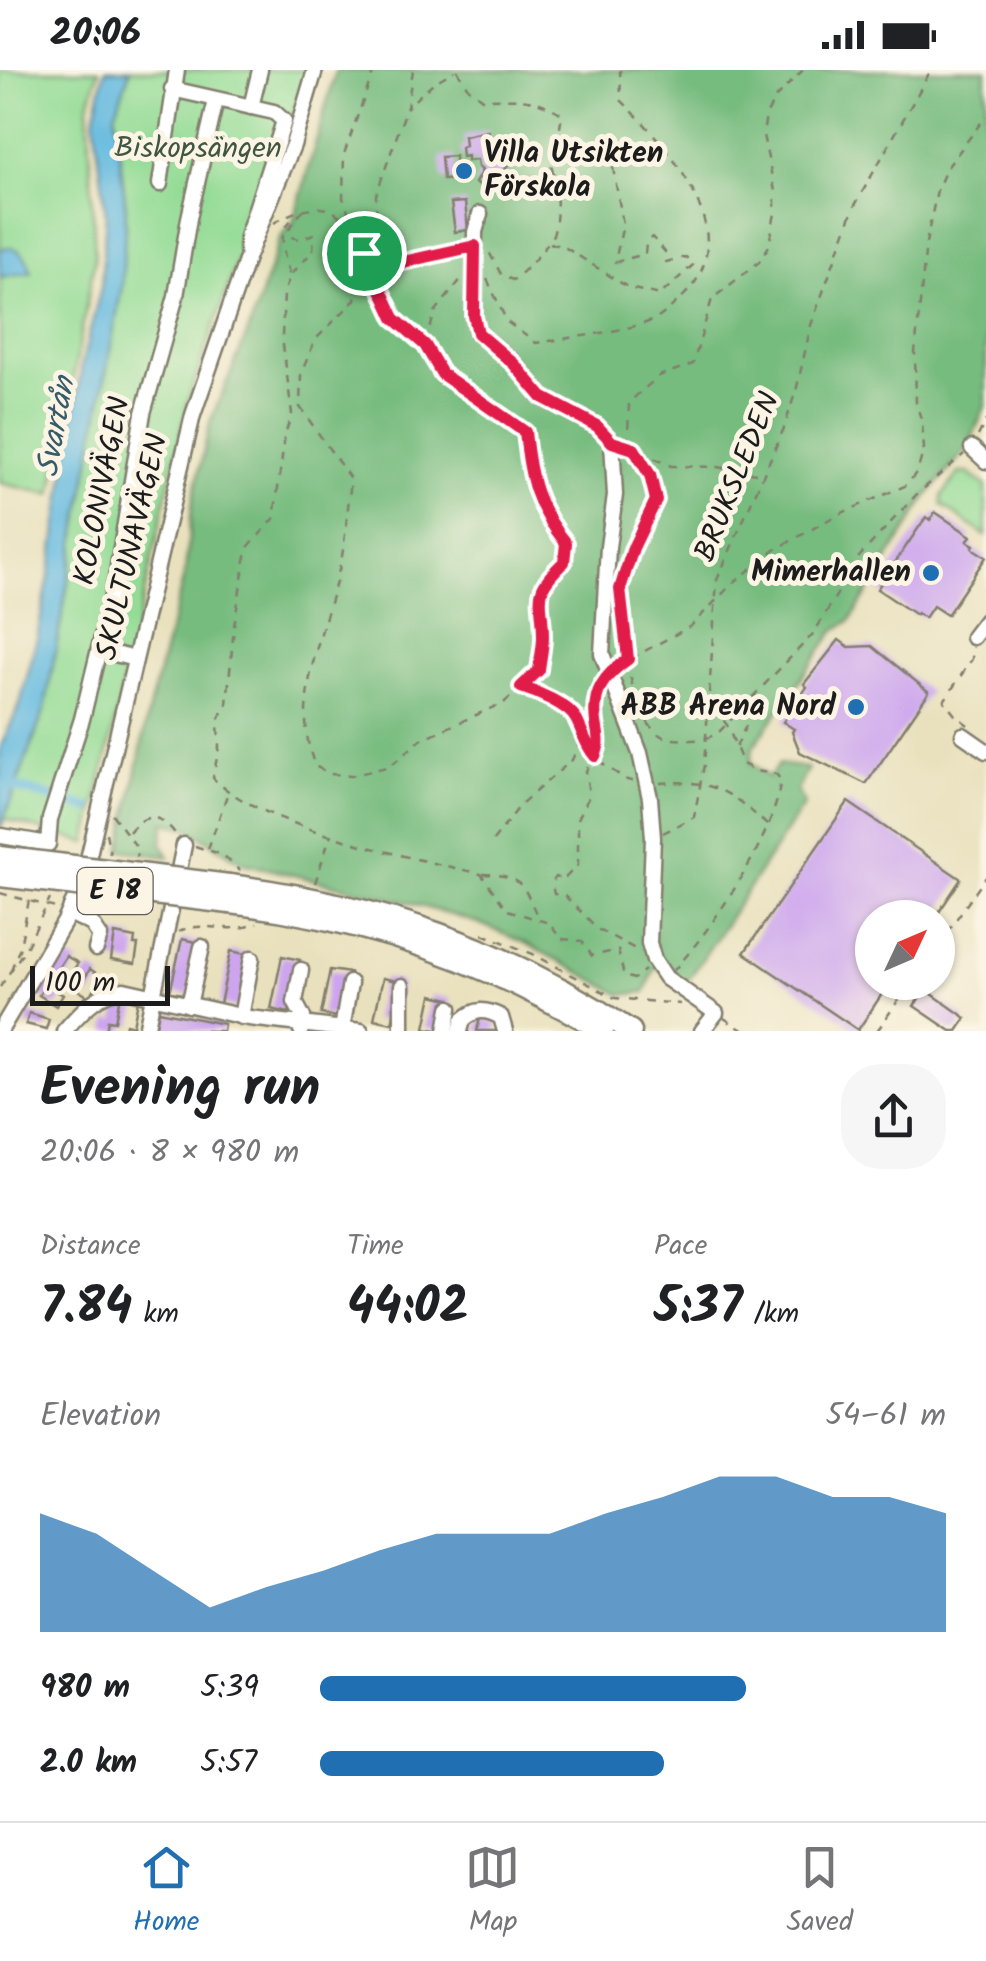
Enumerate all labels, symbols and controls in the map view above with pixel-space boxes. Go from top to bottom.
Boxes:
text: 20:06 [50,5,141,65]
park label: Biskopsängen [114,125,282,173]
place label: Villa Utsikten Förskola [484,130,663,212]
marker: Villa Utsikten Förskola [453,160,475,182]
pin [322,211,407,296]
icon: arrive [337,226,392,281]
water label: Svartån [23,370,91,481]
street label: BRUKSLEDEN [682,385,794,569]
street label: KOLONIVÄGEN [61,393,145,589]
street label: SKULTUNAVÄGEN [84,429,182,665]
place label: Mimerhallen [751,549,911,597]
marker: Mimerhallen [920,562,942,584]
place label: ABB Arena Nord [621,683,837,731]
marker: ABB Arena Nord [845,696,867,718]
road number: E 18 [78,868,152,914]
north arrow [855,900,955,1000]
map controls [855,900,955,1000]
scale bar [30,961,170,1006]
text: 100 m [45,961,115,1006]
text: Evening run [40,1047,320,1134]
button: share [841,1064,946,1169]
text: 20:06 · 8 × 980 m [40,1128,299,1179]
text: Distance [40,1224,141,1269]
text: Time [347,1224,404,1269]
text: Pace [654,1224,707,1269]
text: 7.84 [40,1269,132,1349]
text: 44:02 [347,1269,469,1349]
text: 5:37 [654,1269,743,1349]
text: km [132,1292,179,1337]
text: /km [743,1292,799,1337]
text: Elevation [40,1391,161,1442]
text: 54–61 m [826,1391,946,1442]
text: 980 m [40,1663,130,1714]
text: 5:39 [200,1663,259,1714]
text: 2.0 km [40,1738,137,1789]
text: 5:57 [200,1738,257,1789]
tab: Home [133,1840,199,1945]
tab: Map [465,1840,520,1945]
tab: Saved [787,1840,853,1945]

